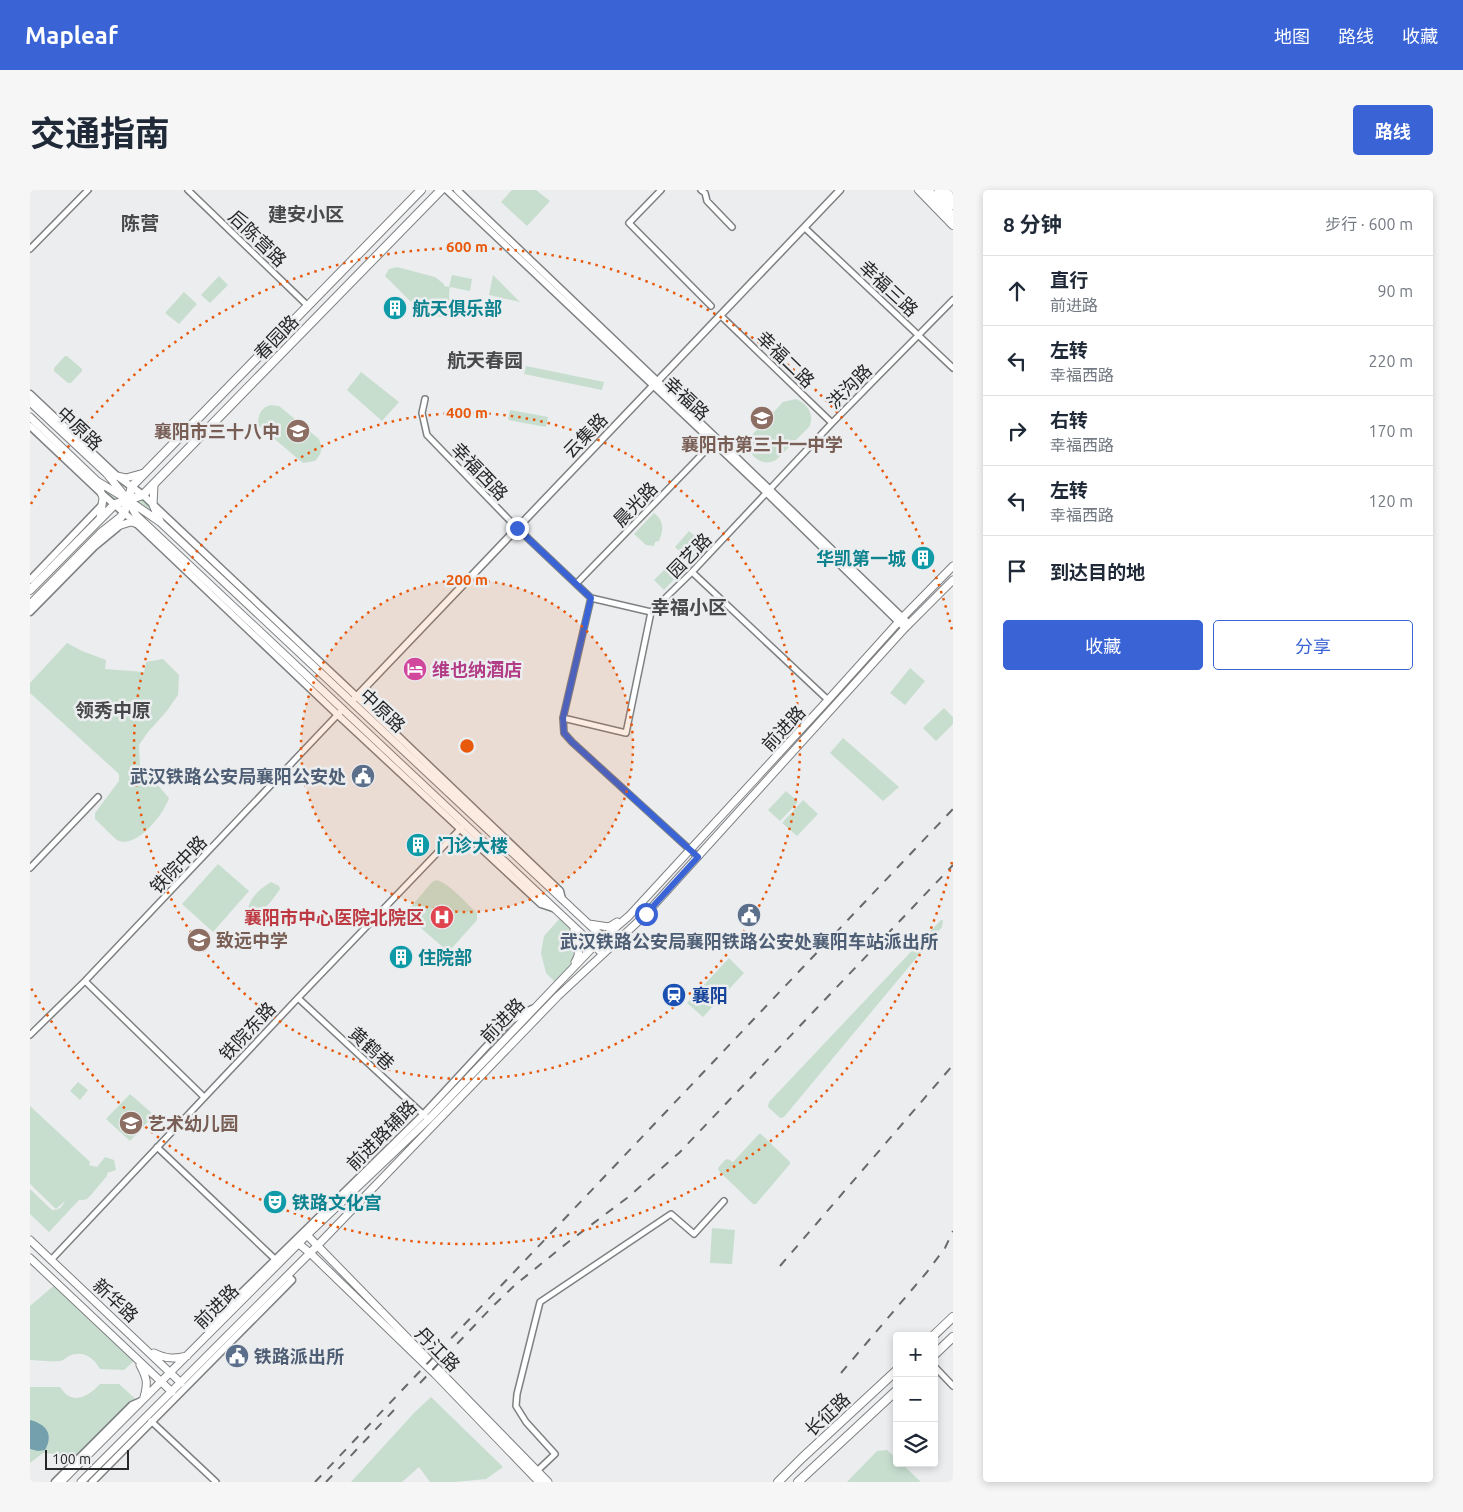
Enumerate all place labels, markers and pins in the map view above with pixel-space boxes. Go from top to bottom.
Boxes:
building icon: 航天俱乐部 [382,295,408,321]
place label: 航天俱乐部 [412,298,502,318]
school or university icon: 襄阳市第三十一中学 [749,405,775,431]
school or university icon: 襄阳市三十八中 [285,418,311,444]
place label: 襄阳市三十八中 [154,421,280,441]
place label: 襄阳市第三十一中学 [681,434,843,454]
building icon: 华凯第一城 [910,545,936,571]
place label: 华凯第一城 [816,548,906,568]
hotel icon: 维也纳酒店 [402,656,428,682]
place label: 维也纳酒店 [432,659,522,679]
centre of rings [458,737,476,755]
public building icon: 武汉铁路公安局襄阳公安处 [350,763,376,789]
place label: 武汉铁路公安局襄阳公安处 [130,766,346,786]
building icon: 门诊大楼 [405,832,431,858]
place label: 门诊大楼 [436,835,508,855]
public building icon: 武汉铁路公安局襄阳铁路公安处襄阳车站派出所 [736,902,762,928]
hospital icon: 襄阳市中心医院北院区 [429,904,455,930]
place label: 襄阳市中心医院北院区 [244,907,424,927]
school or university icon: 致远中学 [186,927,212,953]
place label: 致远中学 [216,930,288,950]
place label: 武汉铁路公安局襄阳铁路公安处襄阳车站派出所 [560,931,938,951]
building icon: 住院部 [388,944,414,970]
place label: 住院部 [418,947,472,967]
station icon: 襄阳 [661,982,687,1008]
place label: 襄阳 [692,985,728,1005]
school or university icon: 艺术幼儿园 [118,1110,144,1136]
place label: 艺术幼儿园 [148,1113,238,1133]
theatre icon: 铁路文化宫 [262,1189,288,1215]
place label: 铁路文化宫 [292,1192,382,1212]
public building icon: 铁路派出所 [224,1343,250,1369]
place label: 铁路派出所 [254,1346,344,1366]

